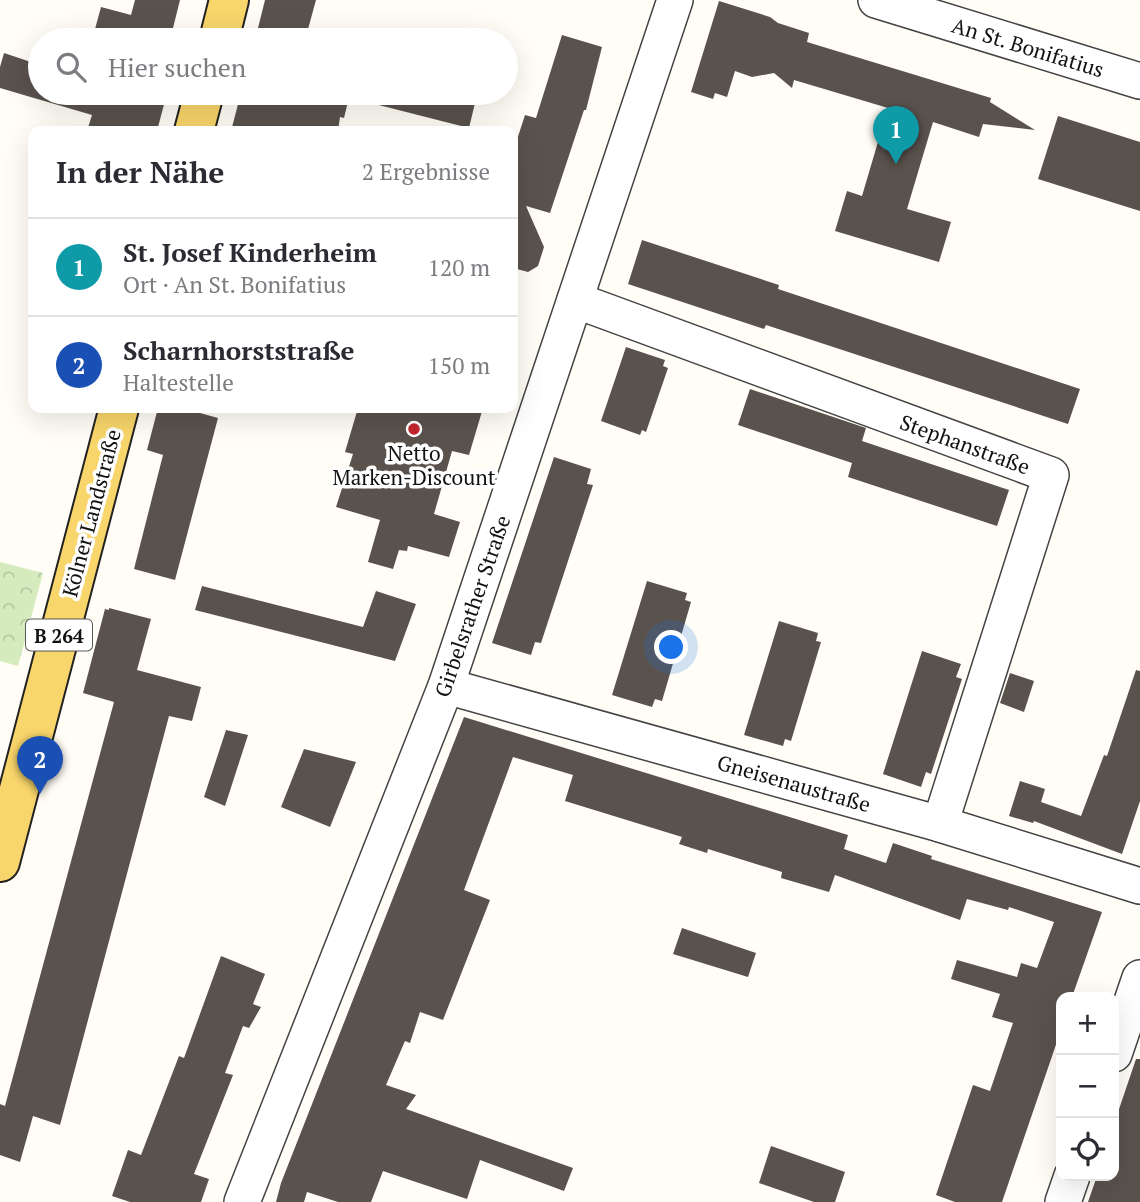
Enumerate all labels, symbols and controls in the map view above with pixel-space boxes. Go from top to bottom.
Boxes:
street label: An St. Bonifatius [949,11,1107,83]
search box [28,28,518,105]
icon: search [52,48,90,86]
text: Hier suchen [108,50,246,84]
pin: 1 [873,106,919,164]
text: In der Nähe [56,152,224,192]
text: 2 Ergebnisse [362,156,490,187]
text: St. Josef Kinderheim [123,235,377,269]
text: 1 [73,252,86,283]
text: 120 m [428,252,490,283]
text: Ort · An St. Bonifatius [123,269,346,300]
text: Scharnhorststraße [123,333,355,367]
text: 2 [73,350,86,381]
text: 150 m [428,350,490,381]
text: Haltestelle [123,367,234,398]
street label: Stephanstraße [896,408,1034,480]
marker: Netto Marken-Discount [406,421,422,437]
street label: Kölner Landstraße [55,426,127,600]
place label: Netto Marken-Discount [332,439,496,491]
street label: Girbelsrather Straße [428,511,516,701]
road number: B 264 [26,620,92,650]
your location [654,630,688,664]
pin: 2 [17,736,63,794]
street label: Gneisenaustraße [714,748,874,818]
map controls [1056,992,1119,1181]
button: + [1056,992,1119,1055]
button: − [1056,1055,1119,1118]
button: locate [1056,1118,1119,1181]

